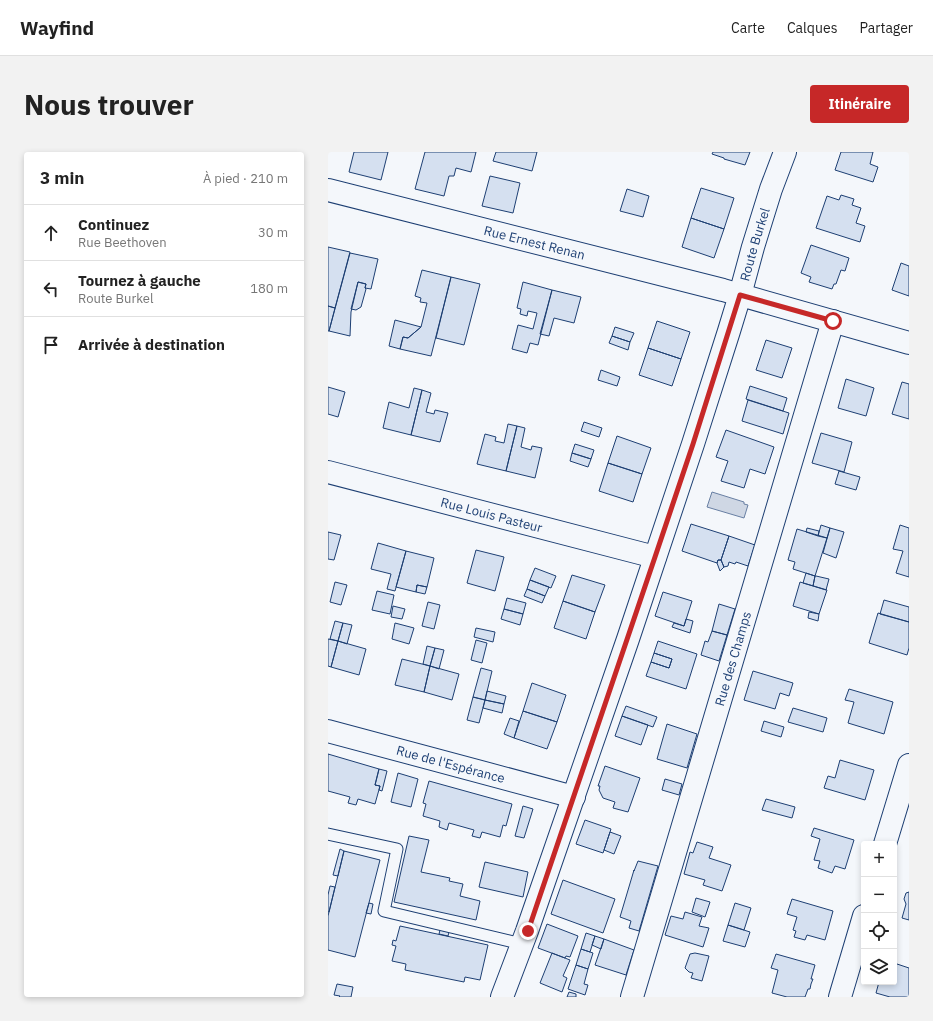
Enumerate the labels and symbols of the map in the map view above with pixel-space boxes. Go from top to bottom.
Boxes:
street label: Route Burkel [736,205,773,283]
street label: Rue Ernest Renan [482,221,587,263]
route start [824,312,842,330]
street label: Rue Louis Pasteur [439,493,544,536]
street label: Rue des Champs [711,609,755,708]
street label: Rue de l'Espérance [395,741,507,787]
route end [519,922,537,940]

